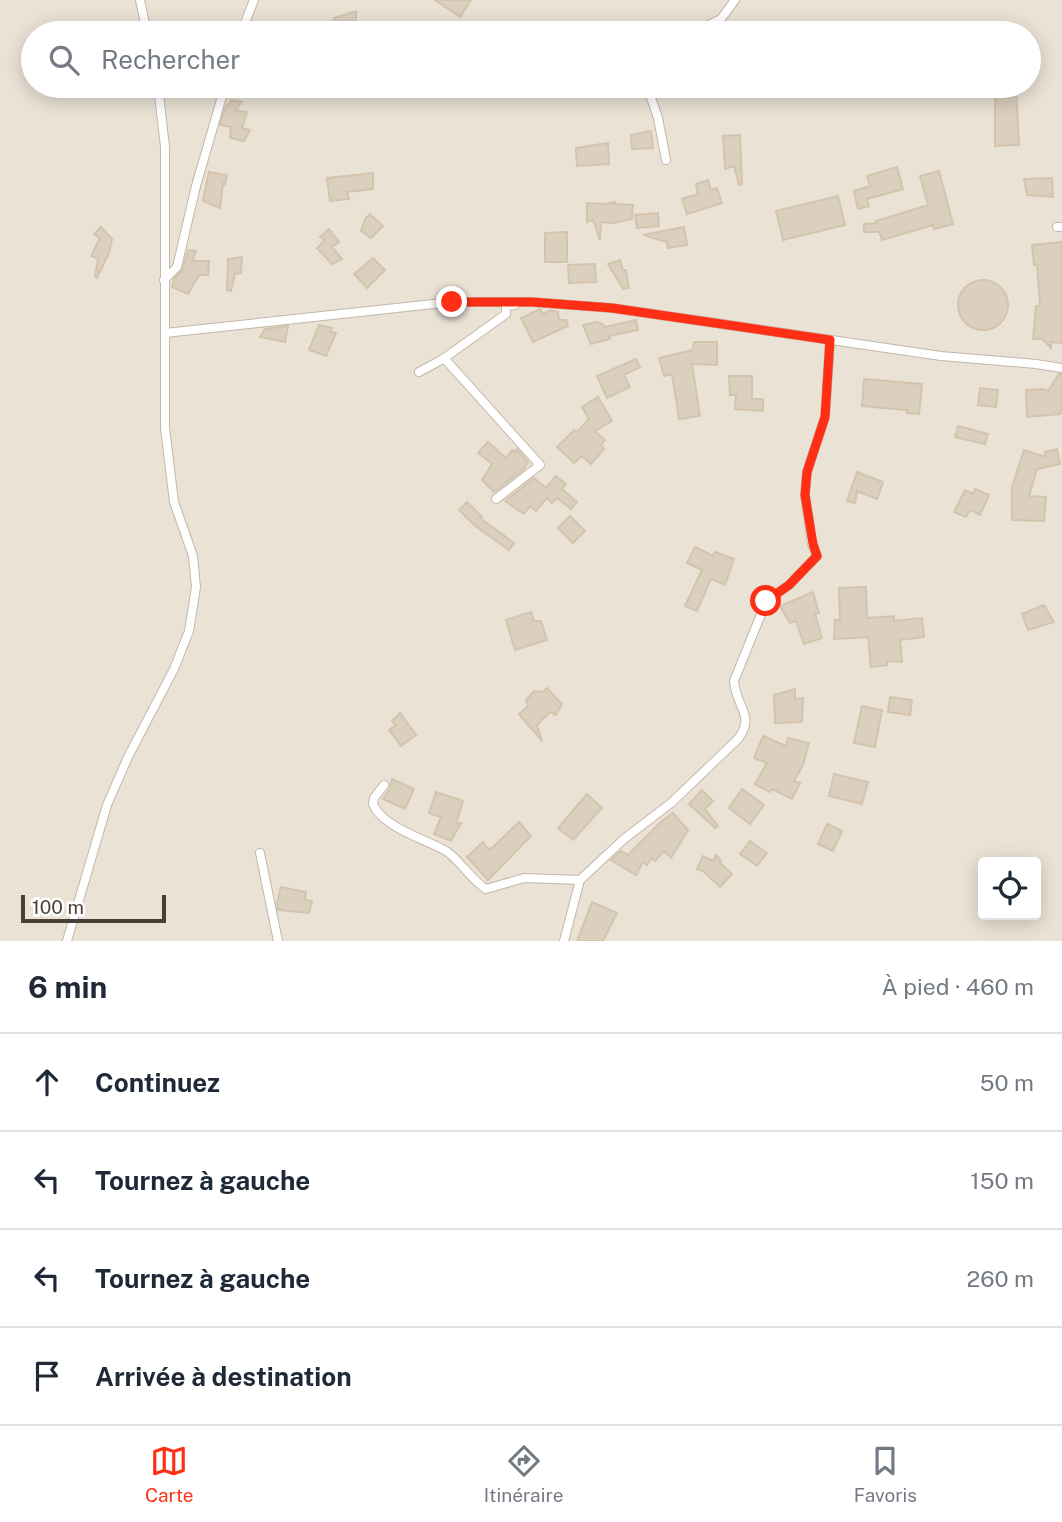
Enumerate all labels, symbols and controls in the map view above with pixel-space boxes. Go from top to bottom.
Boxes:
search box [21,21,1041,98]
icon: search [45,41,83,79]
text: Rechercher [101,44,240,75]
route end [436,286,467,317]
route start [750,585,781,616]
map controls [978,857,1041,920]
button: locate [978,857,1041,920]
scale bar [21,892,166,924]
text: 100 m [32,896,84,918]
text: 6 min [28,969,107,1005]
text: À pied · 460 m [881,973,1034,1000]
icon: ahead [28,1063,66,1101]
text: Continuez [95,1067,220,1098]
text: 50 m [980,1069,1034,1096]
icon: left [28,1161,66,1199]
text: Tournez à gauche [95,1165,310,1196]
text: 150 m [970,1167,1034,1194]
icon: left [28,1259,66,1297]
text: Tournez à gauche [95,1263,310,1294]
text: 260 m [967,1265,1034,1292]
icon: arrive [28,1357,66,1395]
text: Arrivée à destination [95,1361,352,1392]
tab: Carte [145,1442,194,1506]
tab: Itinéraire [484,1442,564,1506]
tab: Favoris [854,1442,917,1506]

